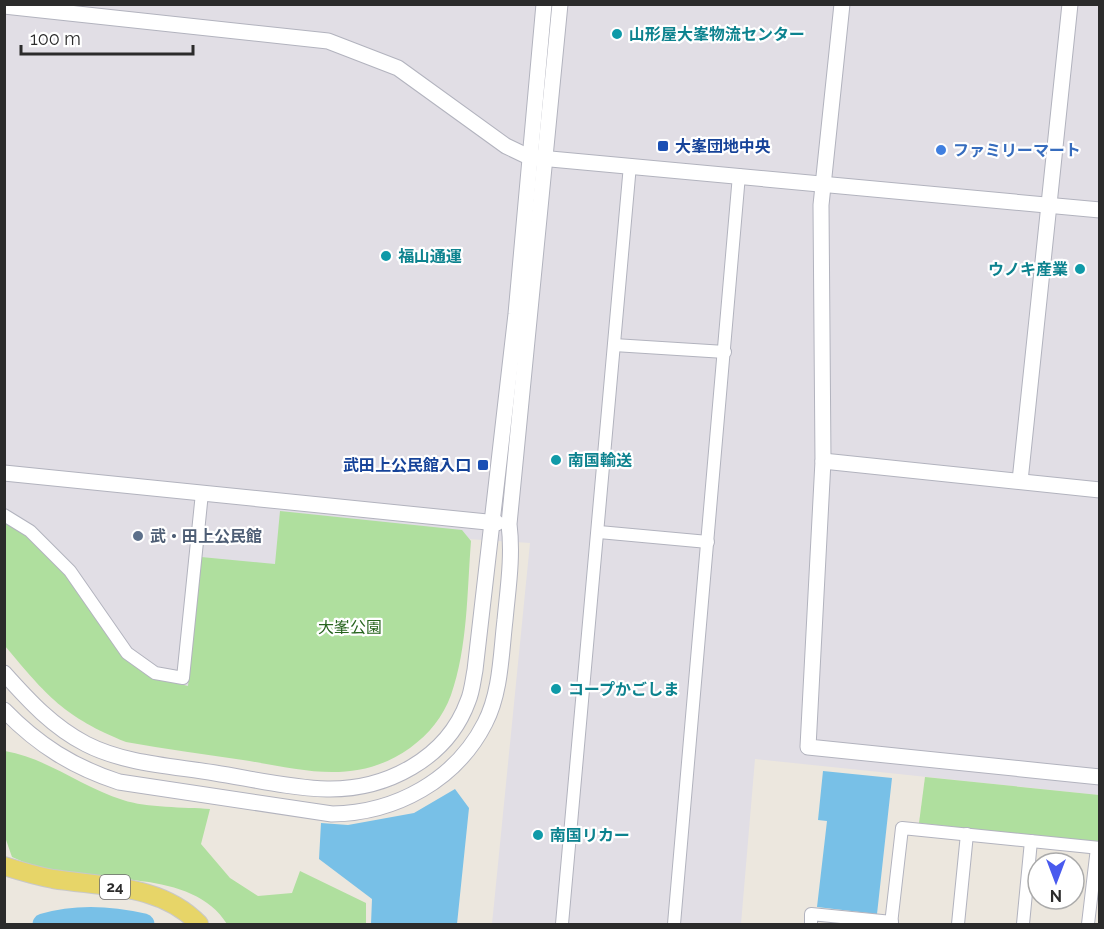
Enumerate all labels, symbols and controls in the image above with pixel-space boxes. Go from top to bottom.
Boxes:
scale bar [21,18,194,56]
place label: 山形屋大峯物流センター [629,25,805,44]
marker: 山形屋大峯物流センター [610,27,624,41]
text: 100 m [30,28,81,49]
place label: 大峯団地中央 [675,137,771,156]
marker: 大峯団地中央 [656,139,670,153]
place label: ファミリーマート [953,141,1081,160]
marker: ファミリーマート [934,143,948,157]
place label: 福山通運 [398,247,462,266]
marker: 福山通運 [379,249,393,263]
place label: ウノキ産業 [988,260,1068,279]
marker: ウノキ産業 [1073,262,1087,276]
place label: 南国輸送 [568,451,632,470]
marker: 南国輸送 [549,453,563,467]
place label: 武田上公民館入口 [343,456,471,475]
marker: 武田上公民館入口 [476,458,490,472]
place label: 武・田上公民館 [150,527,262,546]
marker: 武・田上公民館 [131,529,145,543]
park label: 大峯公園 [318,618,382,637]
place label: コープかごしま [568,680,679,699]
marker: コープかごしま [549,682,563,696]
place label: 南国リカー [550,826,630,845]
marker: 南国リカー [531,828,545,842]
north arrow [1026,851,1086,911]
road number: 24 [100,875,130,899]
text: N [1050,886,1062,905]

